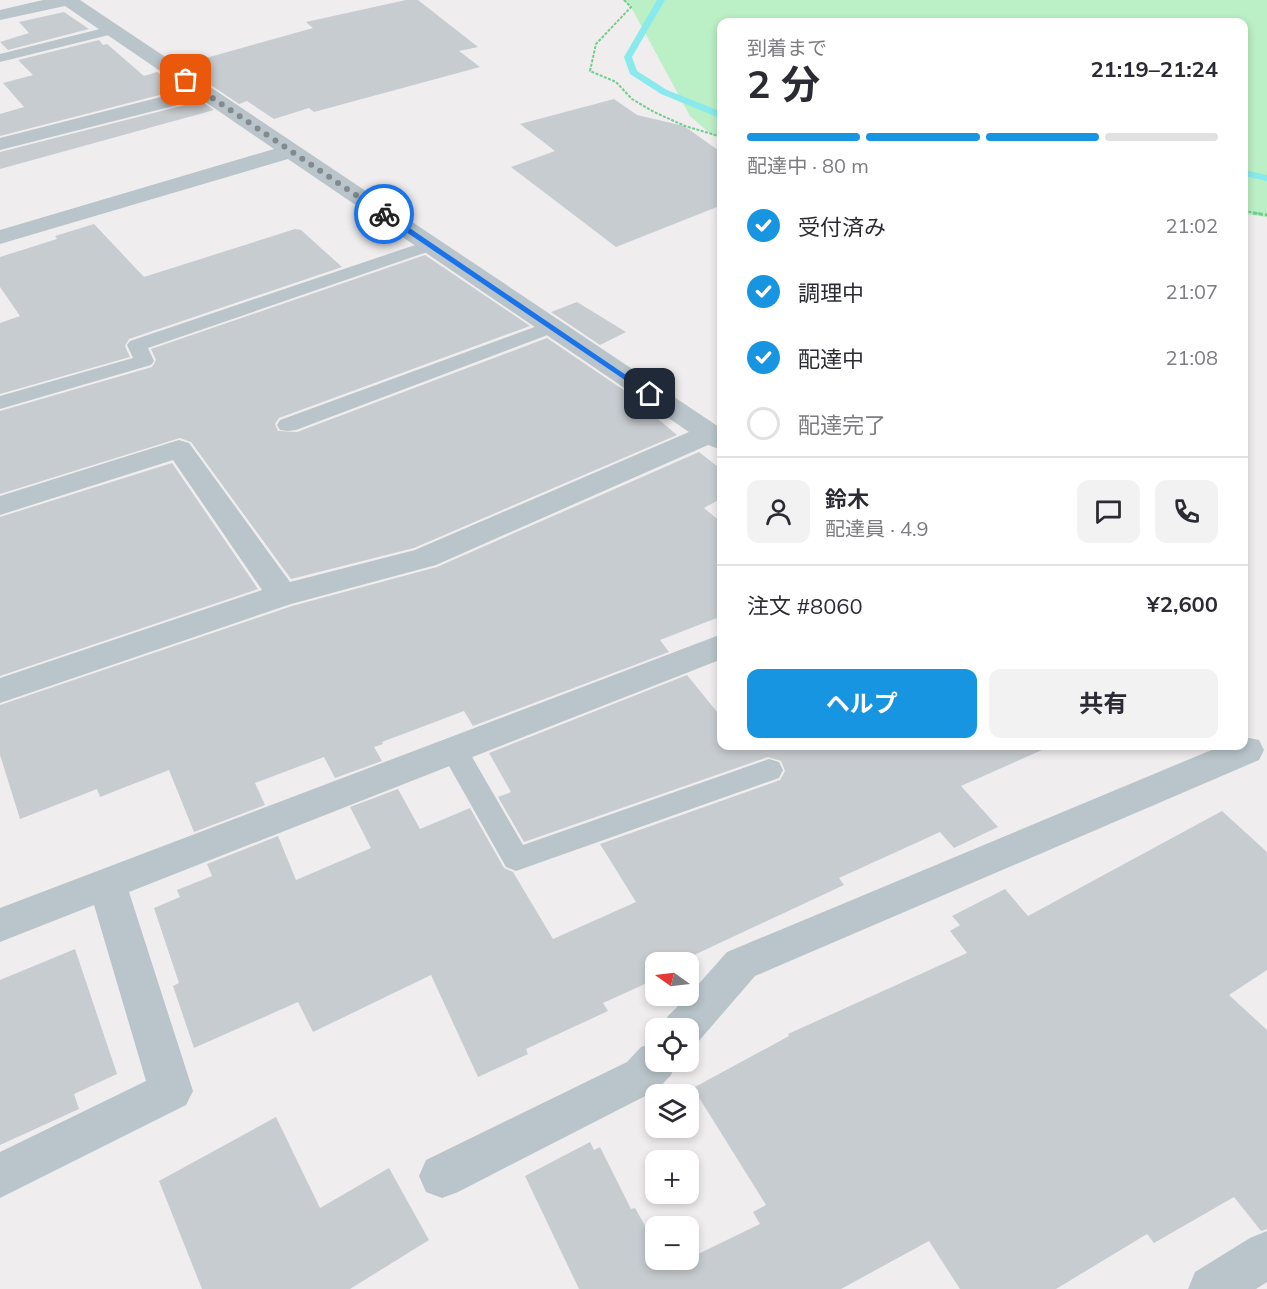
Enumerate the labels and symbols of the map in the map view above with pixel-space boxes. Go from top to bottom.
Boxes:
pin [160,54,211,105]
courier [354,184,414,244]
pin [624,368,675,419]
north arrow [645,952,699,1006]

